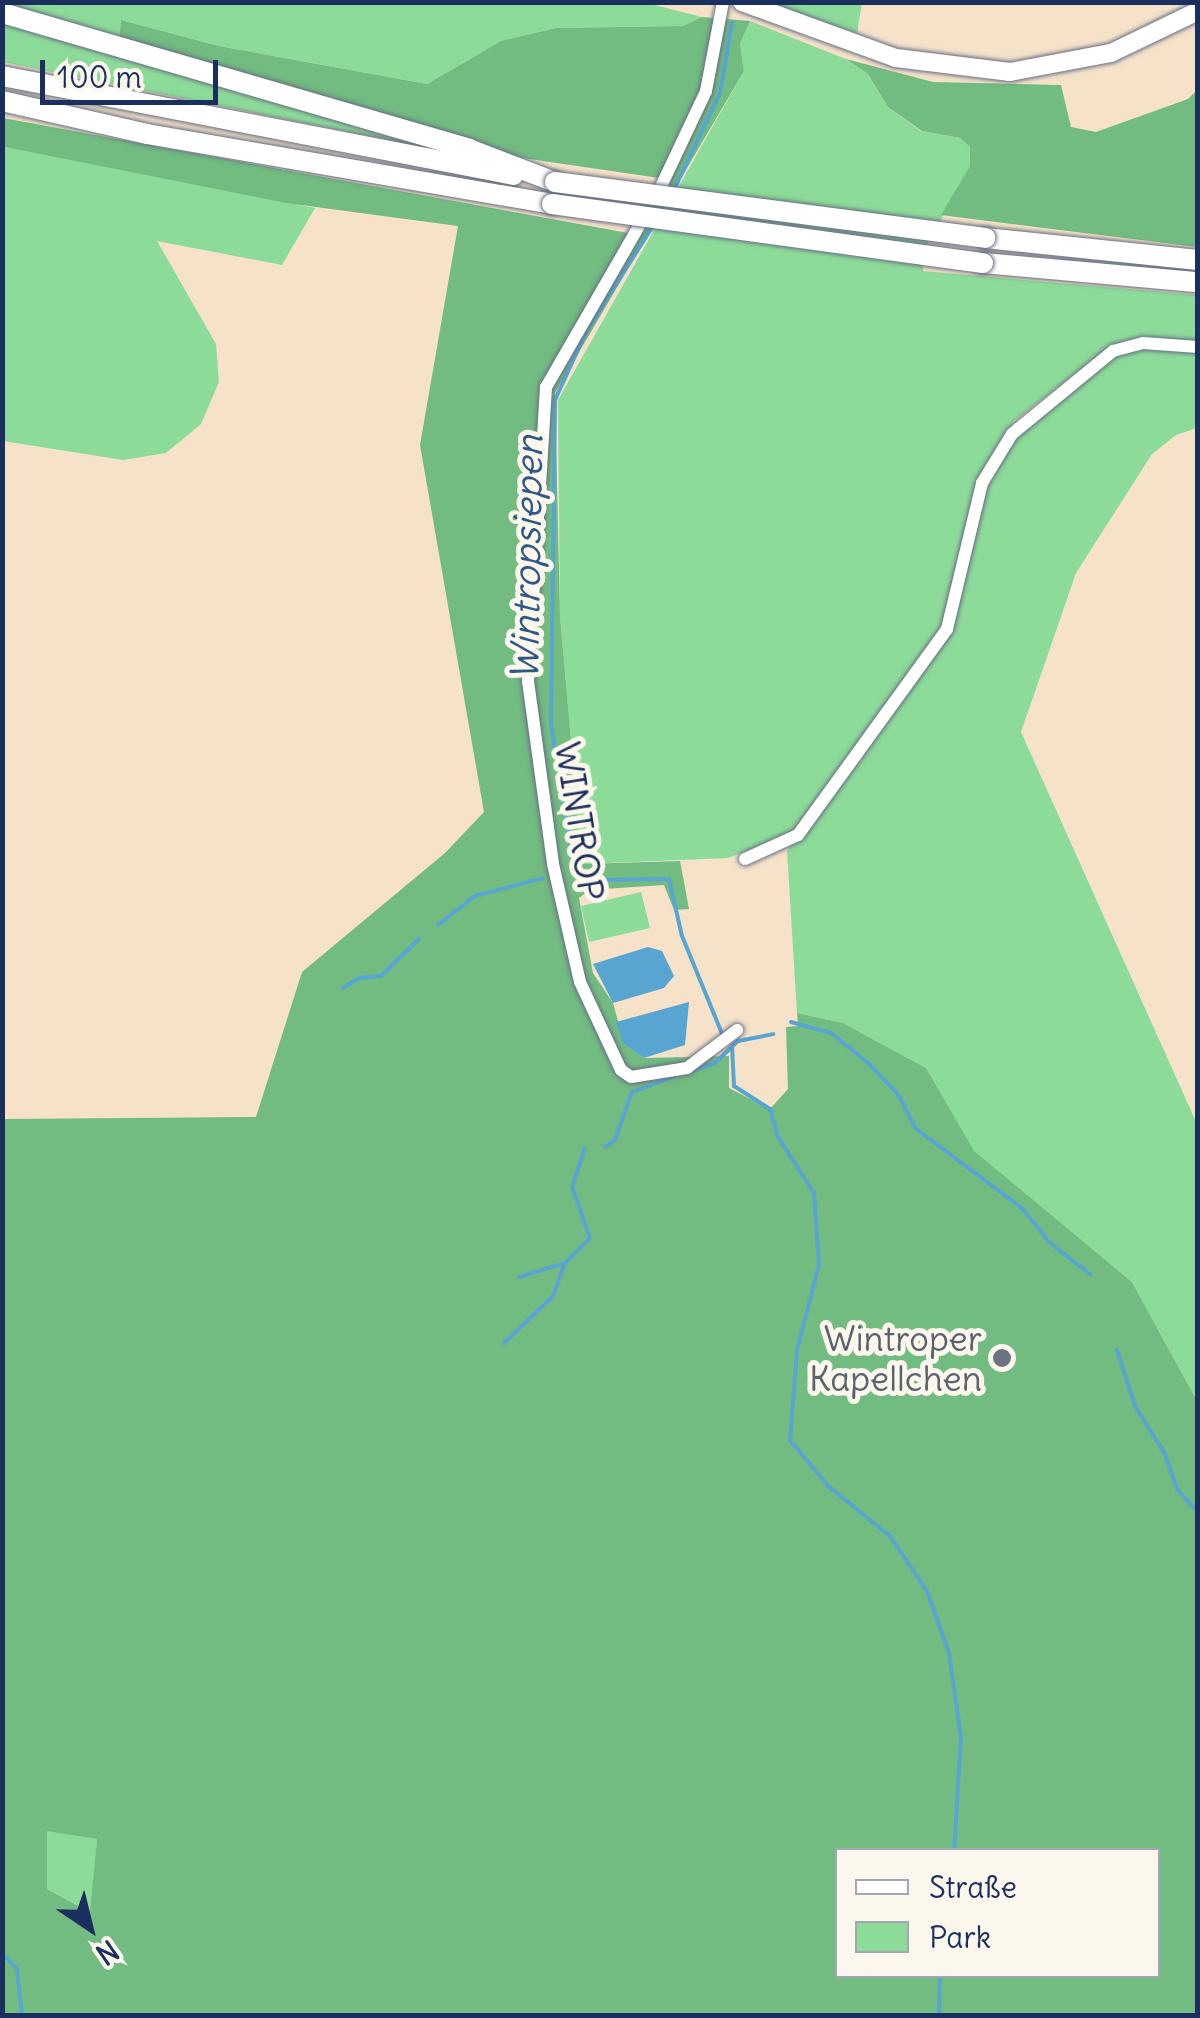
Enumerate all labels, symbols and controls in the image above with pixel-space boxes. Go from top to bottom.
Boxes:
scale bar [45,40,222,102]
text: 100 m [57,58,142,96]
water label: Wintropsiepen [502,435,552,681]
street label: WINTROP [547,739,613,903]
place label: Wintroper Kapellchen [809,1317,982,1399]
marker: Wintroper Kapellchen [991,1347,1013,1369]
legend [835,1848,1160,1978]
text: Straße [929,1868,1017,1906]
north arrow [40,1878,140,1978]
text: Park [929,1918,991,1956]
text: N [89,1932,125,1973]

